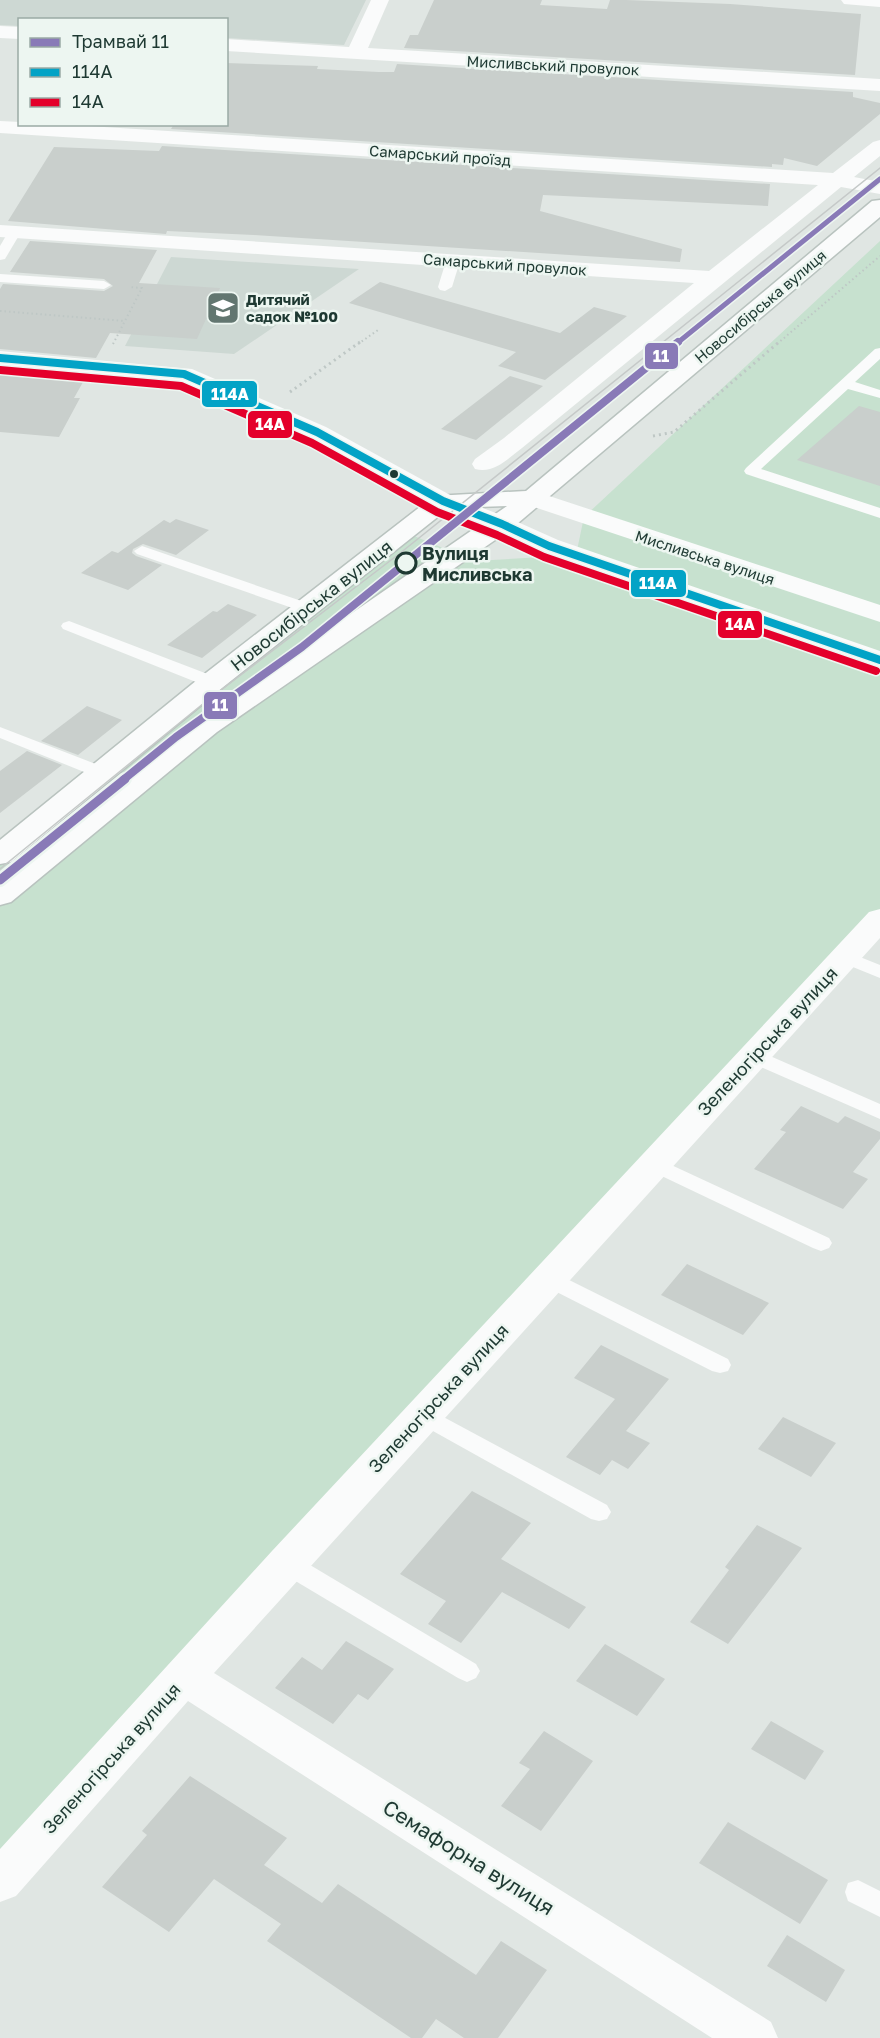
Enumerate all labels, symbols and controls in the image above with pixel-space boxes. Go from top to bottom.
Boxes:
legend [18,18,228,126]
text: Трамвай 11 [72,30,169,52]
street label: Мисливський провулок [466,51,640,79]
text: 114А [72,60,113,82]
text: 14А [72,90,104,112]
street label: Самарський проїзд [368,141,512,169]
street label: Новосибірська вулиця [691,246,829,366]
street label: Самарський провулок [423,249,588,279]
school or university icon: Дитячий садок №100 [205,290,241,326]
place label: Дитячий садок №100 [246,290,338,325]
line badge: 11 [644,342,679,370]
text: 11 [653,346,669,366]
line badge: 114А [201,380,258,408]
text: 114А [211,384,250,404]
line badge: 14А [247,410,293,439]
text: 14А [255,414,285,434]
unlabelled marker [388,468,400,480]
street label: Мисливська вулиця [633,526,777,588]
street label: Новосибірська вулиця [226,535,396,675]
place label: Вулиця Мисливська [422,542,532,585]
marker: Вулиця Мисливська [395,552,417,574]
line badge: 114А [630,569,687,598]
text: 114А [639,573,678,593]
line badge: 14А [717,610,763,639]
text: 14А [725,614,755,634]
line badge: 11 [203,691,238,720]
text: 11 [212,695,228,715]
street label: Зеленогірська вулиця [692,962,842,1120]
street label: Зеленогірська вулиця [363,1319,513,1477]
street label: Зеленогірська вулиця [37,1678,185,1838]
street label: Семафорна вулиця [378,1794,560,1920]

